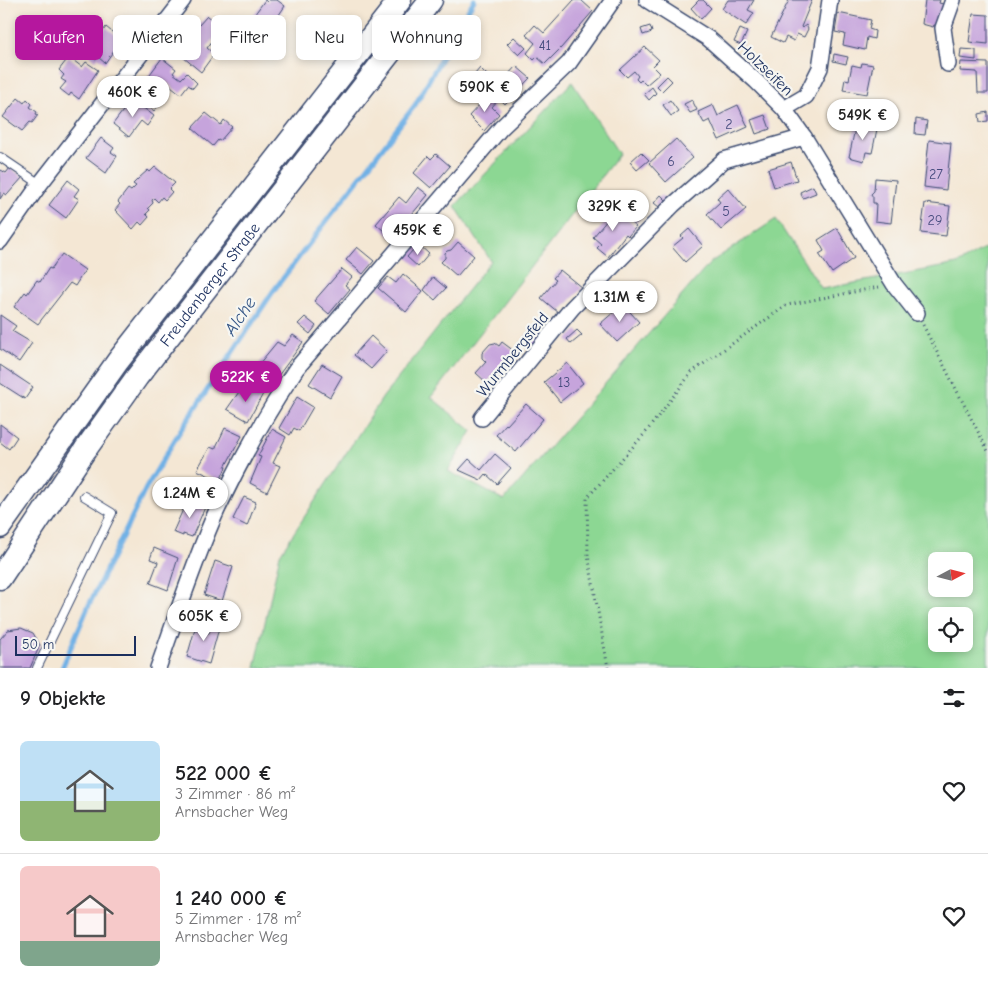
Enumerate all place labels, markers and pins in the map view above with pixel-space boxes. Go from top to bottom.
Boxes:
pin: 590K € [444,70,526,113]
pin: 460K € [92,76,174,118]
pin: 549K € [822,98,904,141]
pin: 329K € [572,190,654,232]
pin: 459K € [377,214,459,256]
pin: 1.31M € [574,280,666,323]
pin: 522K € [205,360,287,403]
pin: 1.24M € [144,476,236,519]
pin: 605K € [163,600,245,642]

